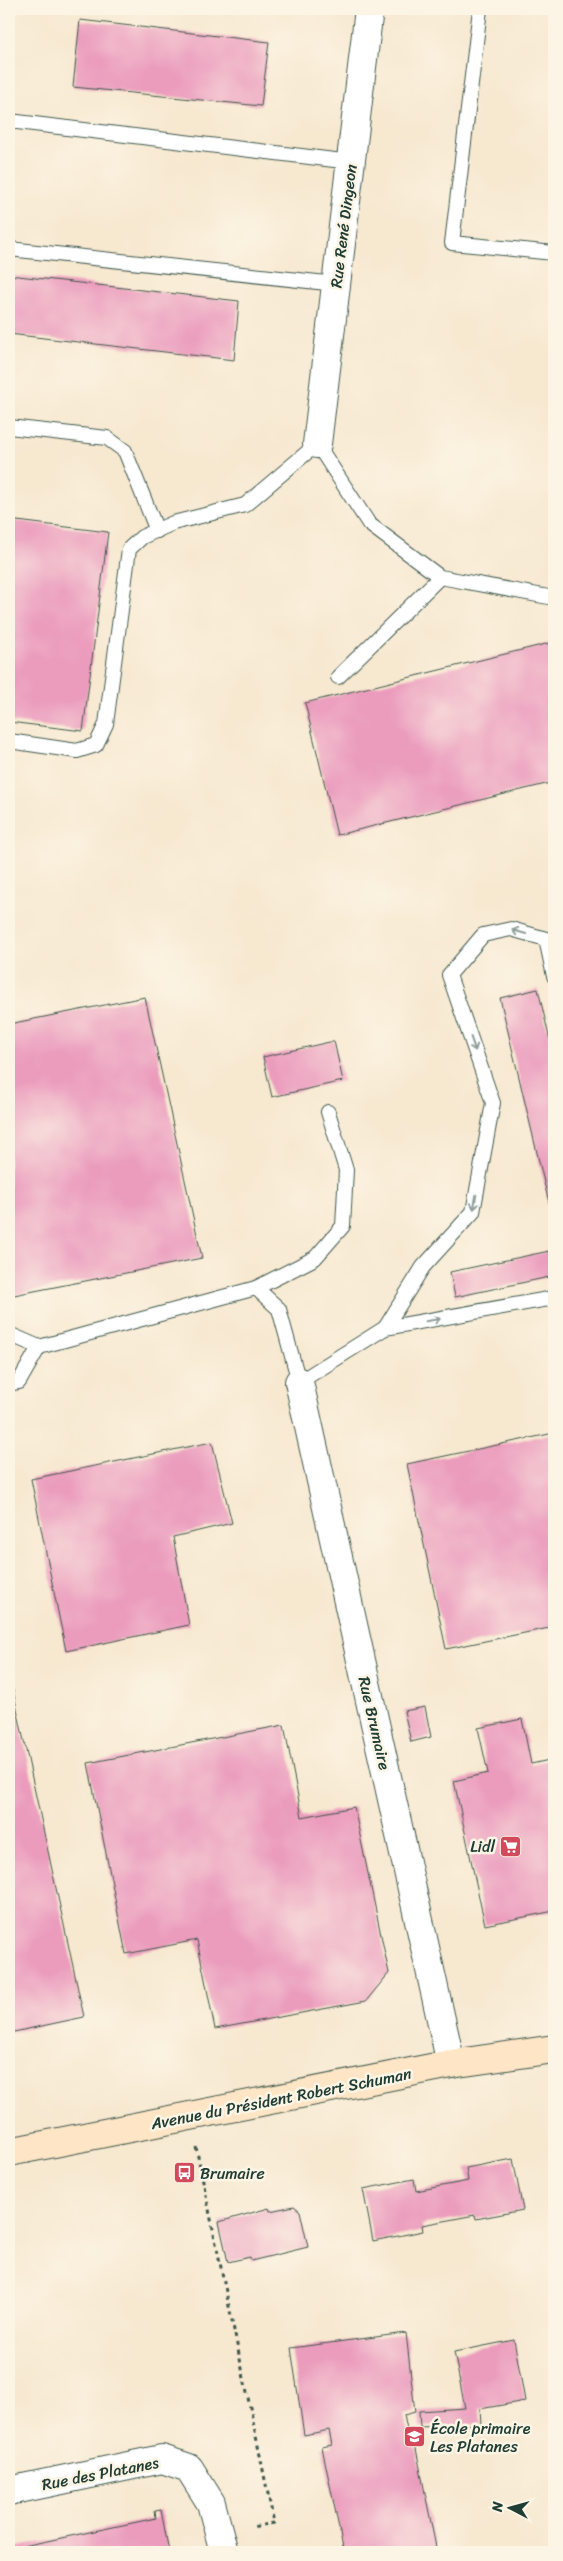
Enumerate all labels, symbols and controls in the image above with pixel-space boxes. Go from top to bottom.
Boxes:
street label: Rue René Dingeon [322,162,366,290]
one-way arrow [511,926,527,936]
one-way arrow [469,1036,478,1052]
one-way arrow [470,1193,479,1209]
one-way arrow [424,1314,440,1324]
street label: Rue Brumaire [350,1674,399,1773]
place label: Lidl [470,1832,495,1861]
supermarket icon: Lidl [499,1834,523,1858]
street label: Avenue du Président Robert Schuman [147,2059,414,2138]
place label: Brumaire [200,2159,265,2188]
bus stop icon: Brumaire [172,2161,196,2185]
place label: École primaire Les Platanes [430,2414,531,2461]
school or university icon: École primaire Les Platanes [402,2425,426,2449]
street label: Rue des Platanes [39,2448,161,2499]
north arrow [486,2484,536,2534]
text: N [485,2500,511,2514]

